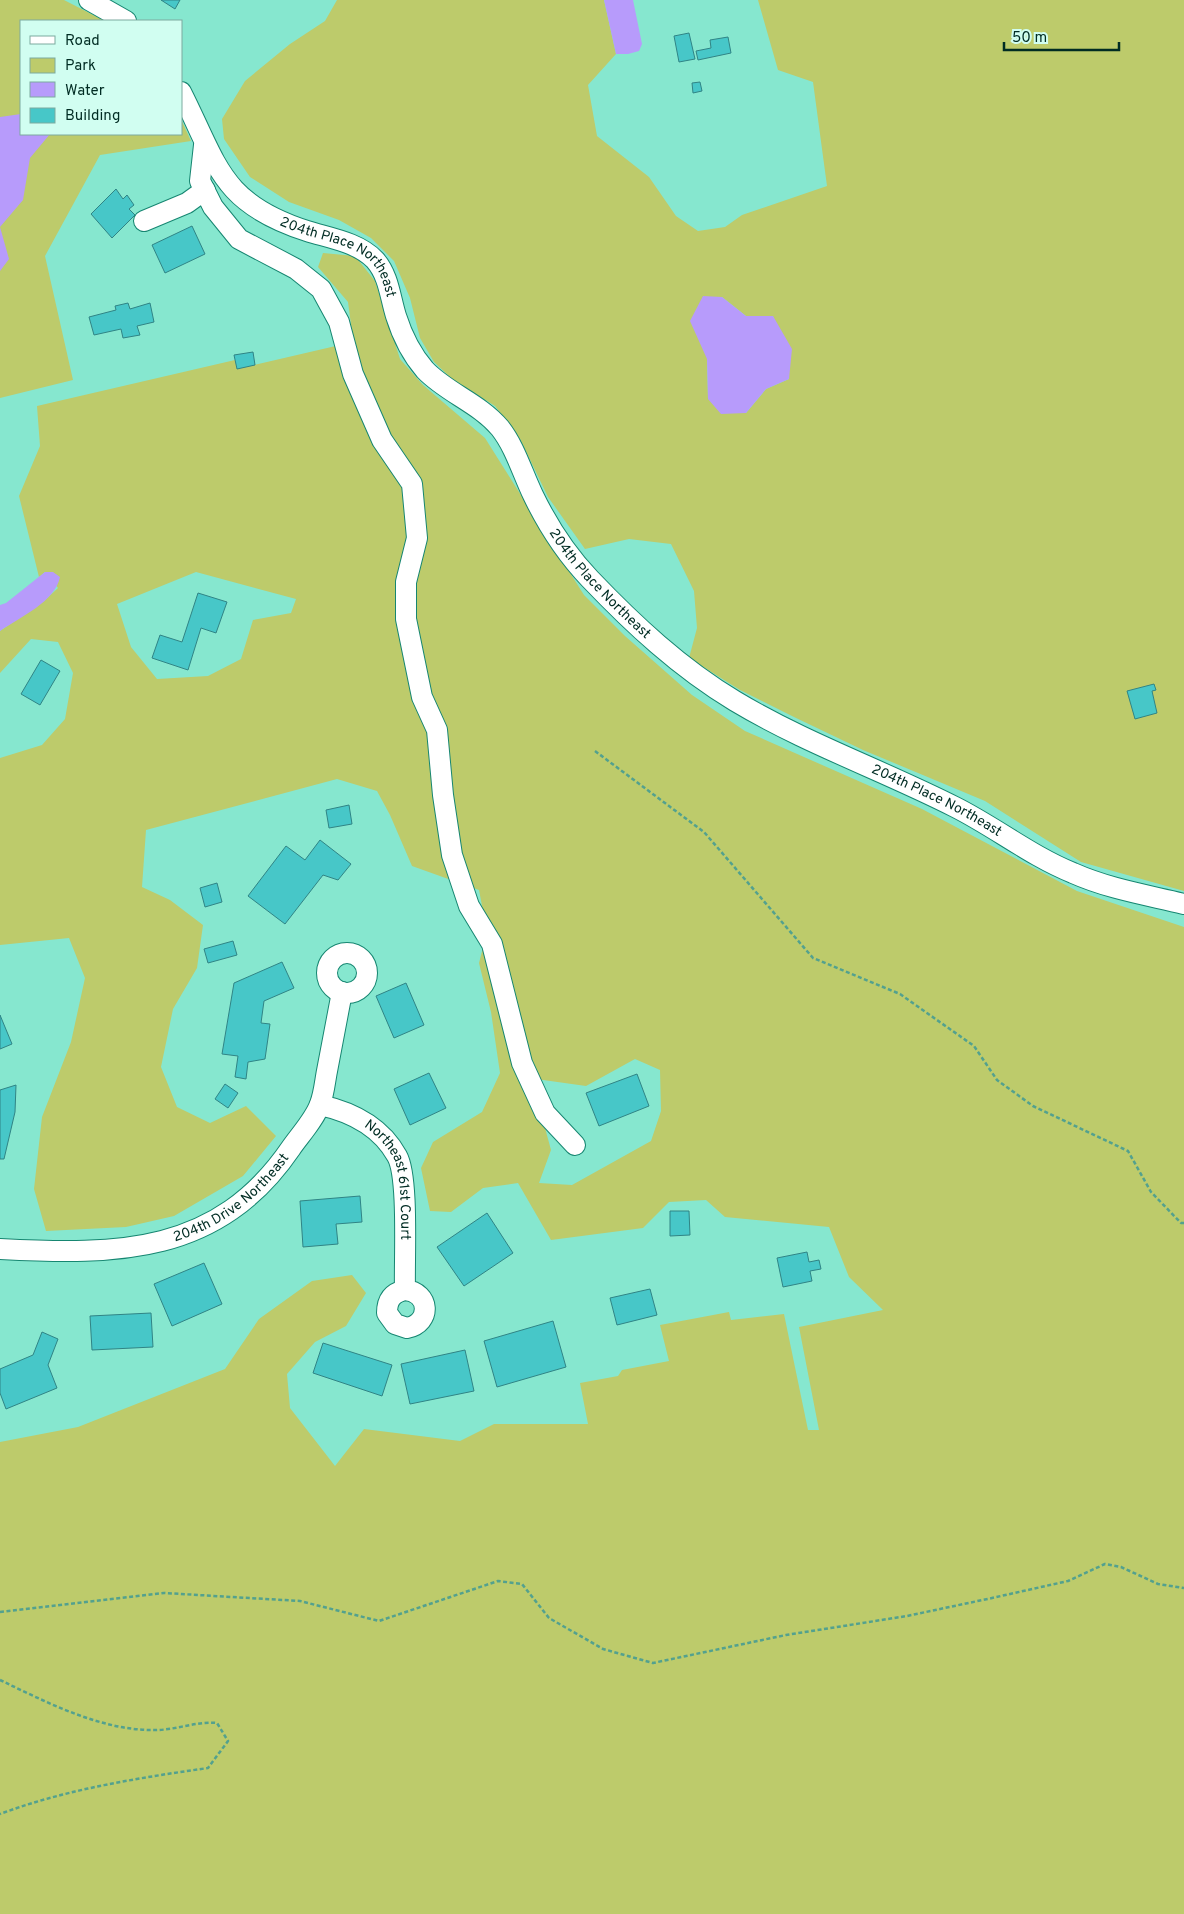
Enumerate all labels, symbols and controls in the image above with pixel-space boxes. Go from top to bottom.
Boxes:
legend [20,20,182,135]
scale bar [1004,20,1119,52]
text: 50 m [1012,29,1047,48]
text: Road [65,32,100,51]
text: Park [65,57,96,76]
text: Water [65,82,105,101]
text: Building [65,107,120,126]
street label: 204th Place Northeast [277,213,399,299]
street label: 204th Place Northeast [545,526,654,643]
street label: 204th Place Northeast [869,761,1005,840]
street label: Northeast 61st Court [361,1116,414,1240]
street label: 204th Drive Northeast [171,1150,293,1246]

